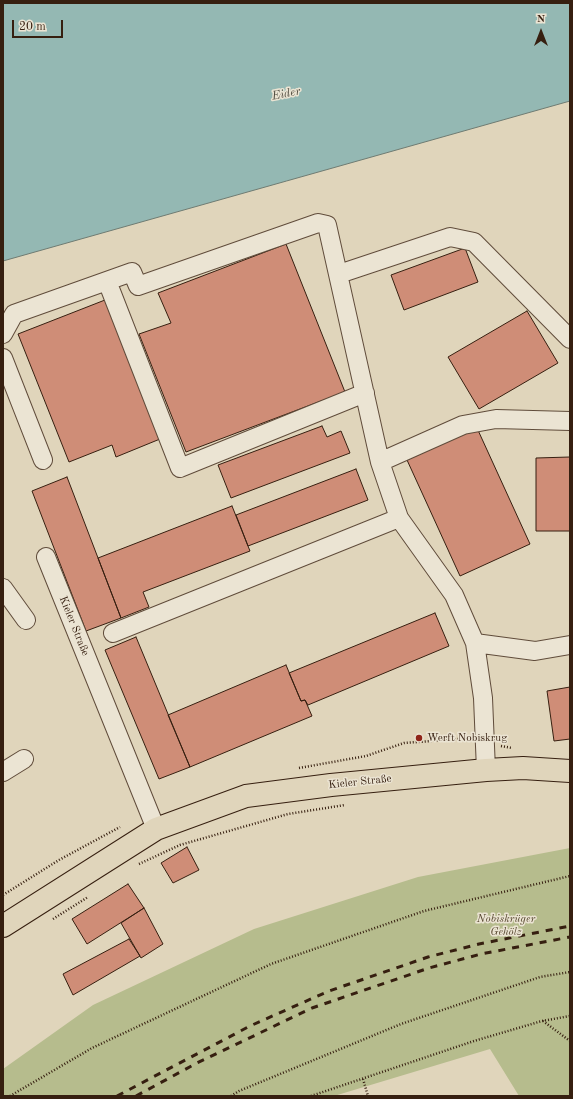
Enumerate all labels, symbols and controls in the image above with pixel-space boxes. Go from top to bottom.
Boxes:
scale bar [14,12,65,38]
north arrow [521,12,561,52]
text: N [537,14,545,25]
text: 20 m [19,21,46,33]
water label: Eider [270,84,302,104]
street label: Kieler Straße [56,594,92,658]
place label: Werft Nobiskrug [427,731,507,745]
marker: Werft Nobiskrug [414,733,424,743]
street label: Kieler Straße [328,772,392,792]
park label: Nobiskrüger Gehölz [477,912,535,938]

